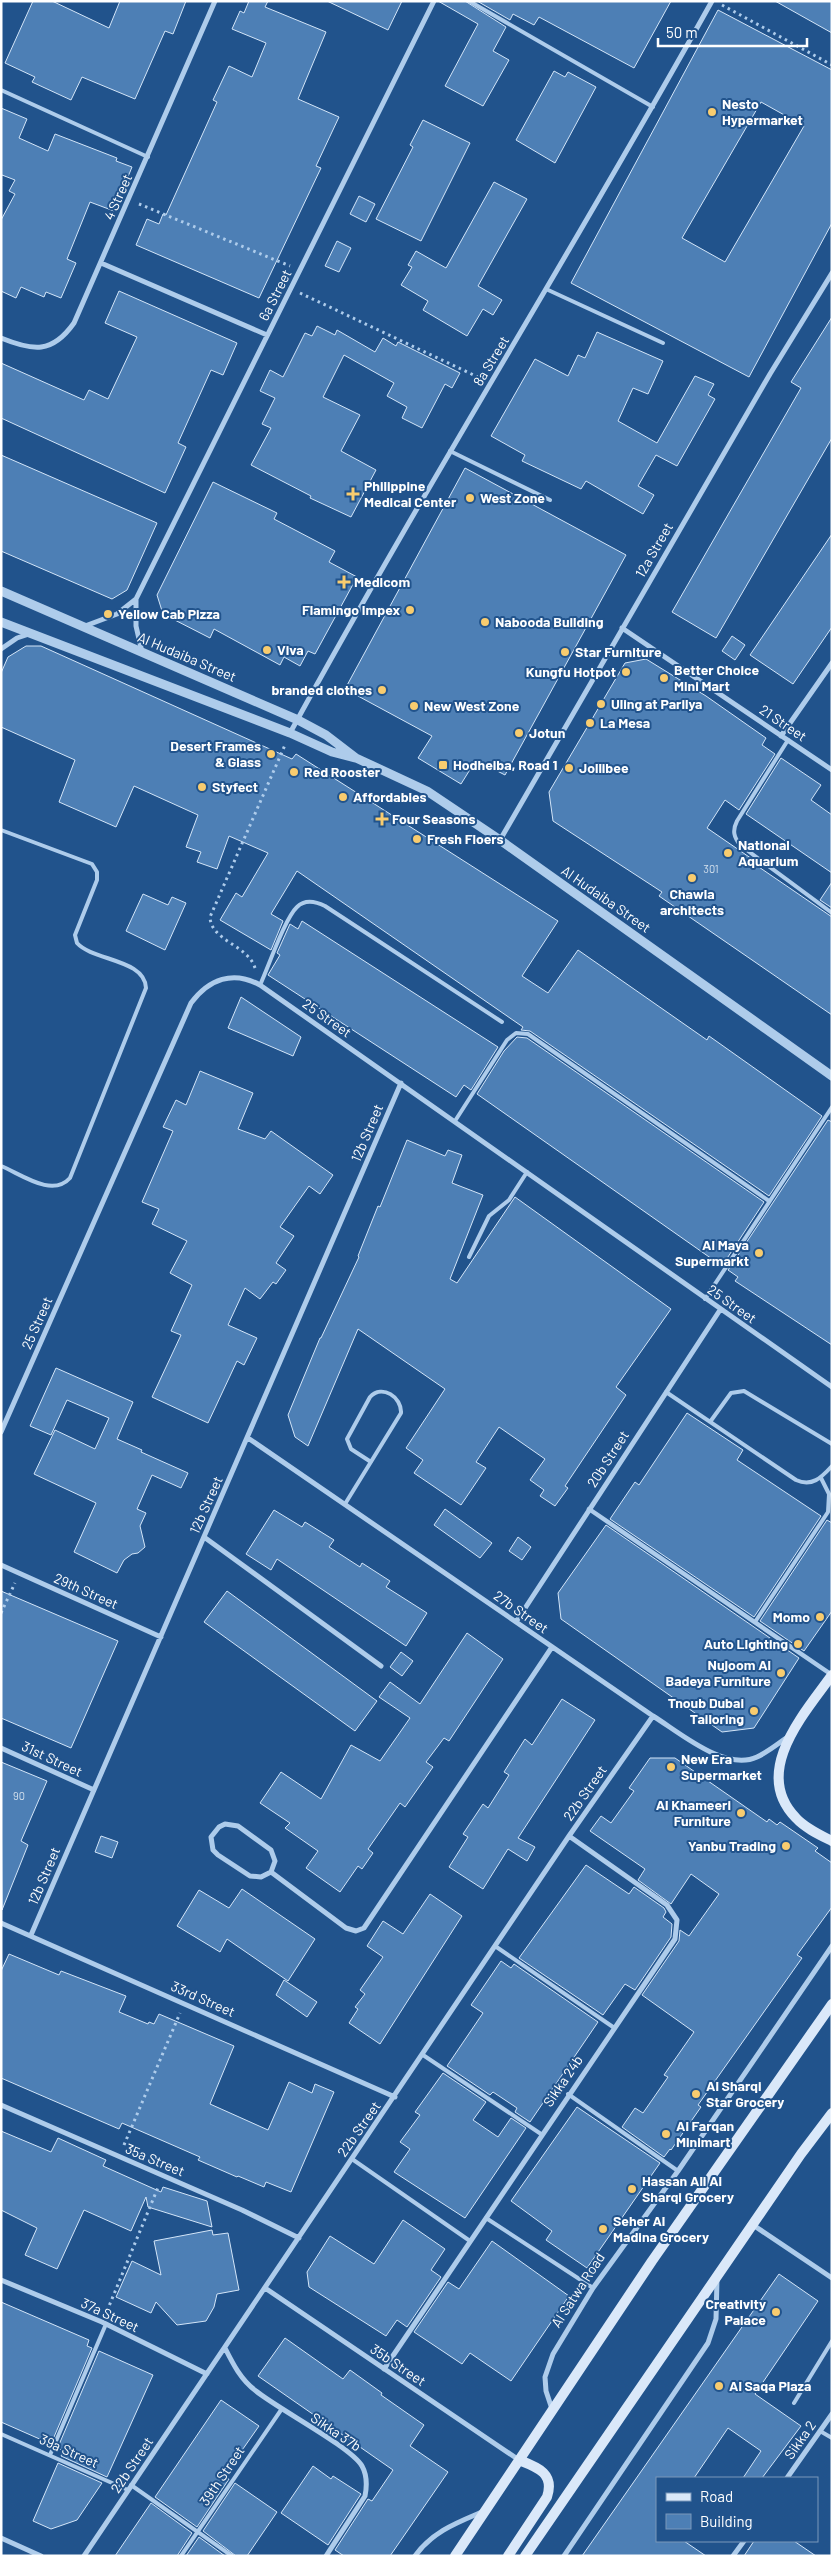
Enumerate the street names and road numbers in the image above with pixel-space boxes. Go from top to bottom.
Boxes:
street label: 4 Street [100,171,135,223]
street label: 6a Street [254,266,295,323]
street label: 8a Street [469,333,512,389]
street label: 12a Street [631,519,676,580]
street label: Al Hudaiba Street [135,628,239,685]
street label: 21 Street [756,701,810,745]
street label: Al Hudaiba Street [558,861,654,936]
street label: 25 Street [300,995,355,1041]
street label: 12b Street [347,1101,386,1164]
street label: 25 Street [705,1281,760,1327]
street label: 25 Street [17,1294,56,1352]
street label: 20b Street [583,1427,632,1490]
street label: 12b Street [185,1473,226,1536]
street label: 29th Street [51,1569,121,1612]
street label: 27b Street [491,1587,552,1637]
street label: 31st Street [19,1737,85,1780]
street label: 22b Street [559,1762,610,1824]
street label: 12b Street [24,1844,63,1907]
street label: 33rd Street [169,1977,238,2020]
street label: Sikka 24b [539,2052,586,2110]
street label: 22b Street [333,2098,384,2160]
street label: 35a Street [123,2139,187,2180]
street label: Al Satwa Road [547,2249,608,2330]
street label: 37a Street [79,2294,142,2335]
street label: 35b Street [367,2340,429,2389]
street label: Sikka 37b [308,2409,365,2455]
street label: Sikka 2 [780,2417,819,2462]
street label: 39a Street [37,2430,101,2471]
street label: 22b Street [107,2434,156,2496]
street label: 39th Street [195,2443,248,2509]

